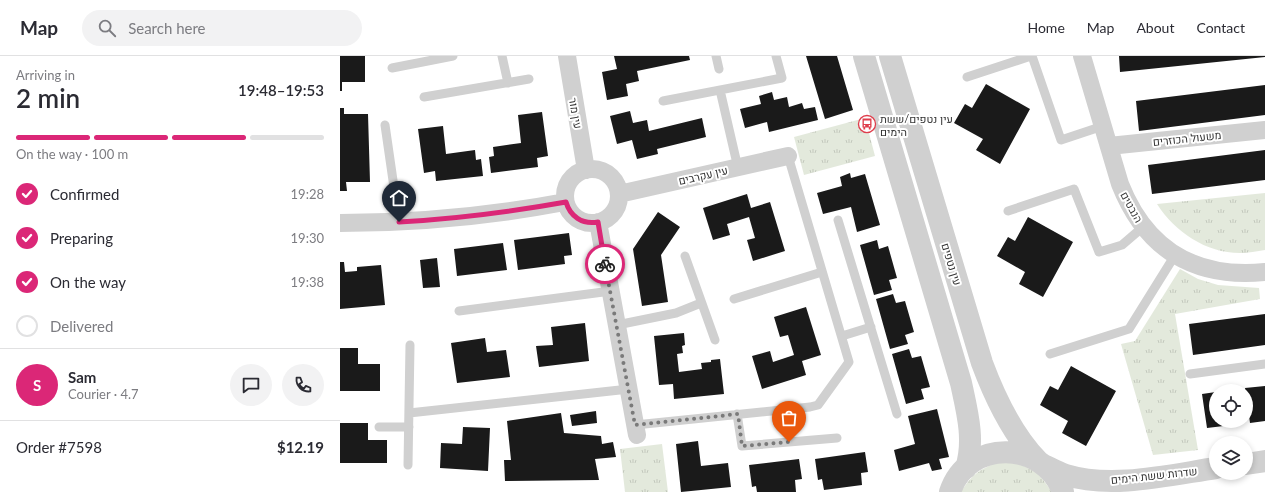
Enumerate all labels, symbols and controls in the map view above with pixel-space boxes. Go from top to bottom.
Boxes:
search box [82,10,362,46]
text: Map [20,16,58,39]
icon: search [96,17,118,39]
text: Search here [128,19,206,37]
text: Home [1027,19,1065,36]
text: Map [1087,19,1114,36]
text: About [1136,19,1174,36]
text: Contact [1196,19,1245,36]
text: Arriving in [16,67,75,83]
text: 19:48–19:53 [238,81,324,99]
text: 2 min [16,82,80,114]
street label: עין מור [567,96,585,130]
place label: עין נטפים/ששת הימים [880,112,953,138]
bus stop icon: עין נטפים/ששת הימים [857,114,877,134]
street label: משעול הכוזרים [1152,128,1222,148]
text: On the way · 100 m [16,146,128,162]
street label: עין עקרבים [677,163,729,187]
pin [382,181,416,222]
icon: check [16,183,38,205]
text: Confirmed [50,185,119,203]
text: 19:28 [291,186,324,202]
icon: home [388,187,410,209]
street label: הנבטים [1118,189,1146,225]
icon: check [16,227,38,249]
text: Preparing [50,229,113,247]
text: 19:30 [291,230,324,246]
street label: עין נטפים [939,241,965,287]
courier [585,244,625,284]
icon: bike [594,253,616,275]
icon: check [16,271,38,293]
text: On the way [50,273,126,291]
text: 19:38 [291,274,324,290]
text: Delivered [50,317,113,335]
button: chat [230,364,272,406]
button: phone [282,364,324,406]
text: Sam [68,368,96,386]
text: S [33,376,41,394]
map controls [1209,384,1253,480]
button: locate [1209,384,1253,428]
text: Courier · 4.7 [68,386,139,402]
pin [772,401,806,442]
icon: bag [778,407,800,429]
button: layers [1209,436,1253,480]
text: Order #7598 [16,438,102,456]
text: $12.19 [277,438,324,456]
street label: שדרות ששת הימים [1110,464,1198,486]

